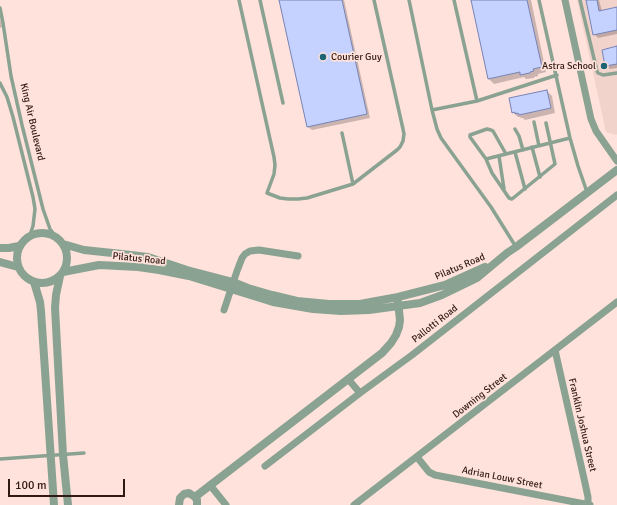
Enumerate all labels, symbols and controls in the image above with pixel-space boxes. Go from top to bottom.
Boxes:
place label: Courier Guy [331,51,382,63]
marker: Courier Guy [318,52,328,62]
place label: Astra School [542,60,596,72]
marker: Astra School [599,61,609,71]
street label: King Air Boulevard [17,82,47,162]
street label: Pilatus Road [112,250,166,268]
street label: Pilatus Road [433,251,487,283]
street label: Pallotti Road [410,302,460,346]
street label: Downing Street [450,371,510,421]
street label: Franklin Joshua Street [565,377,599,473]
street label: Adrian Louw Street [461,464,543,492]
scale bar [10,471,127,497]
text: 100 m [15,478,47,493]

